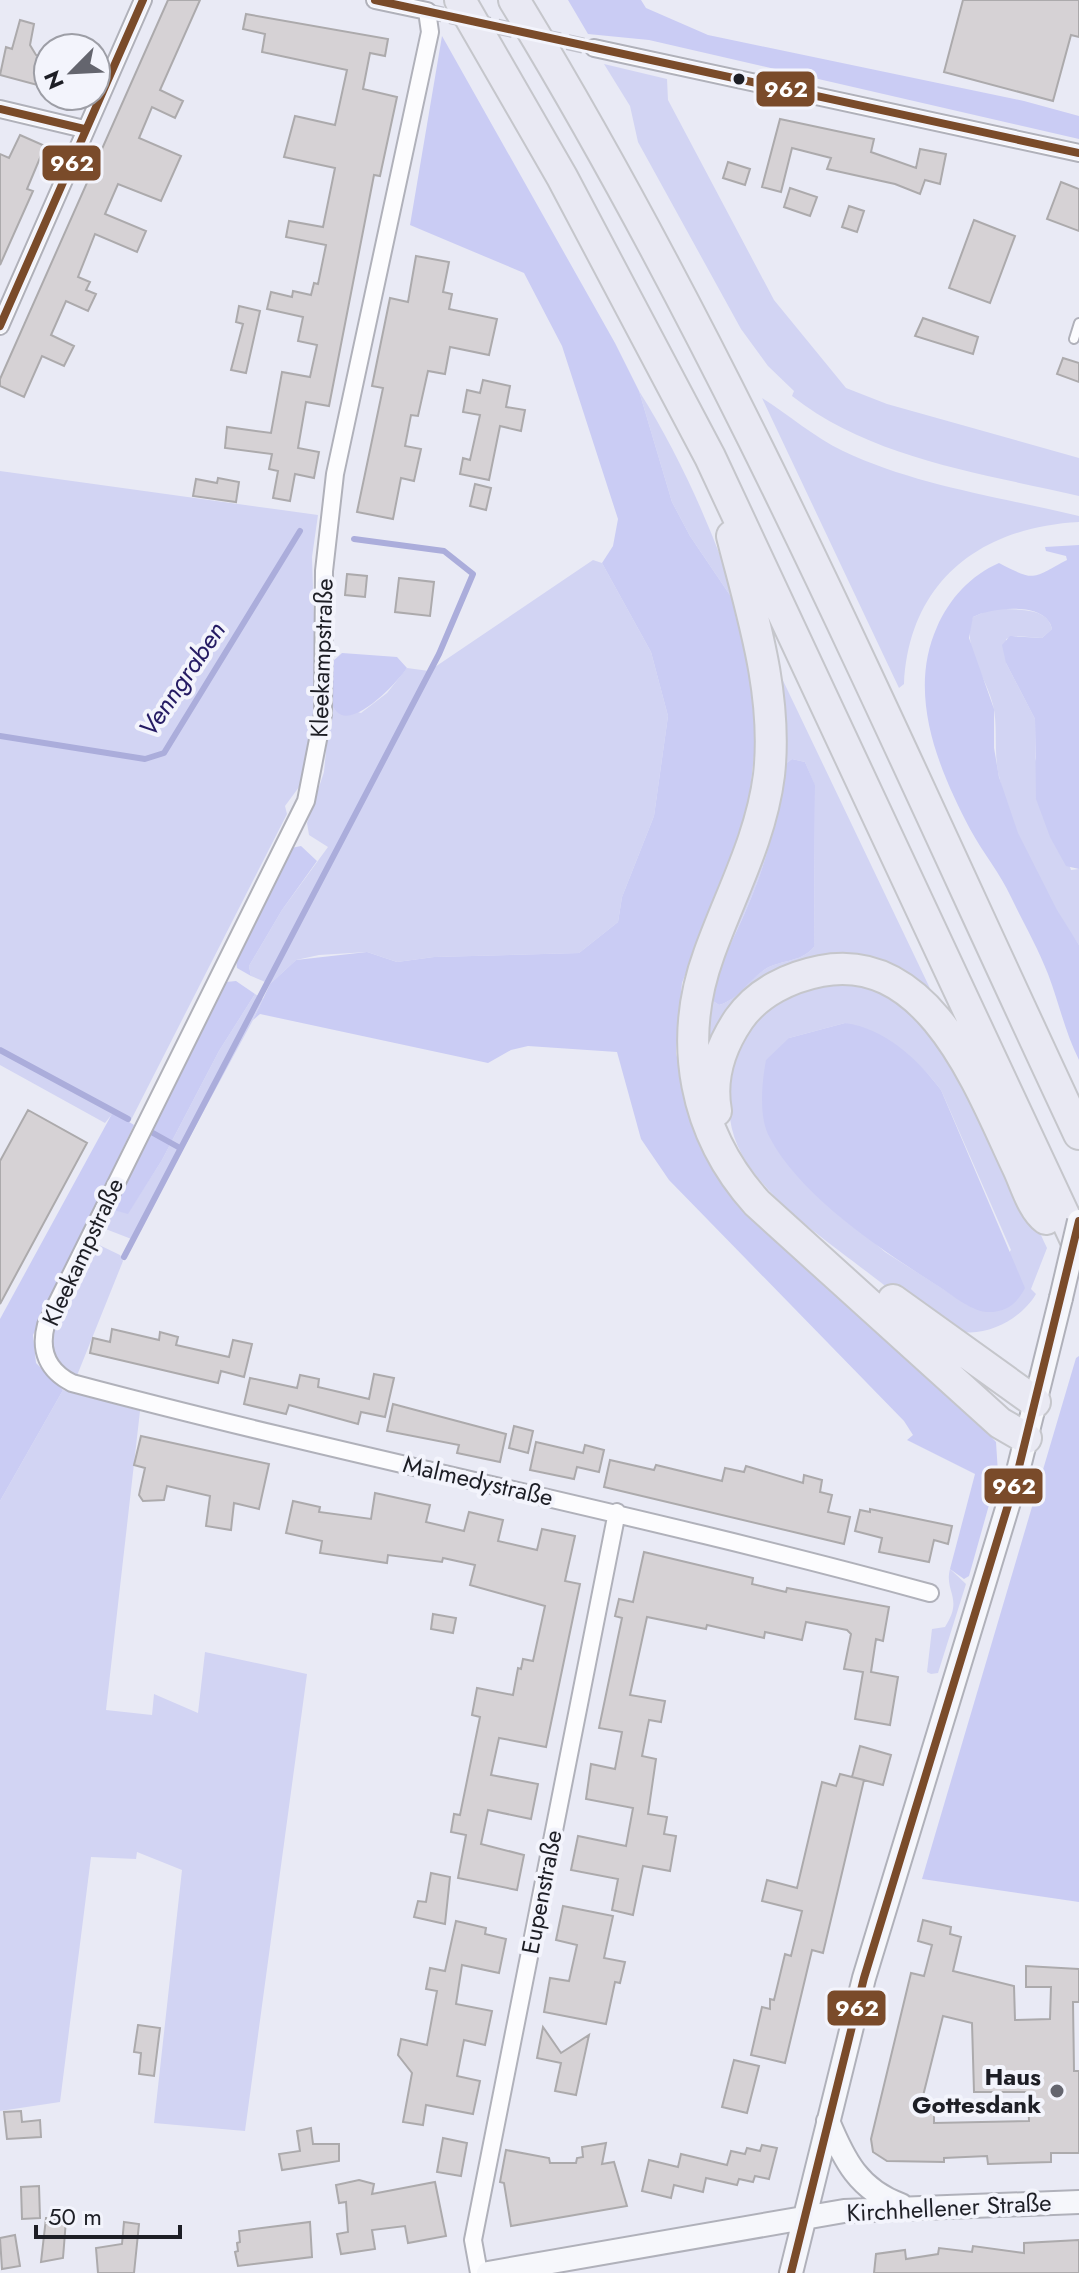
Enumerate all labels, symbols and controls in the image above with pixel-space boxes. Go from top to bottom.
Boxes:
north arrow [32,32,112,112]
text: N [36,66,72,95]
line badge: 962 [755,70,816,108]
unlabelled marker [731,71,747,87]
text: 962 [764,73,808,105]
line badge: 962 [41,144,102,182]
text: 962 [50,147,94,179]
street label: Kleekampstraße [301,578,342,738]
water label: Venngraben [129,614,235,744]
street label: Kleekampstraße [33,1172,132,1331]
street label: Malmedystraße [400,1446,557,1515]
line badge: 962 [983,1467,1044,1505]
text: 962 [992,1470,1036,1502]
street label: Eupenstraße [512,1827,571,1957]
line badge: 962 [826,1989,887,2027]
text: 962 [835,1992,879,2024]
place label: Haus Gottesdank [912,2059,1041,2122]
marker: Haus Gottesdank [1048,2082,1066,2100]
street label: Kirchhellener Straße [846,2185,1052,2230]
scale bar [36,2189,180,2239]
text: 50 m [48,2199,102,2234]

